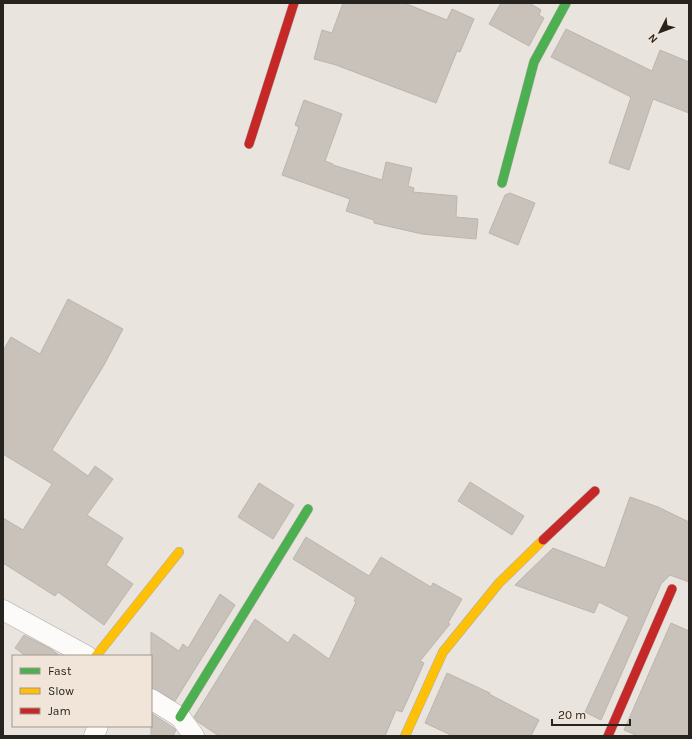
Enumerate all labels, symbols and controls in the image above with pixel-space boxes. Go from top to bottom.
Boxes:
north arrow [640,12,680,52]
text: N [645,31,660,46]
legend [12,655,152,727]
text: Fast [48,664,72,678]
text: Slow [48,684,74,698]
scale bar [552,701,630,727]
text: Jam [48,704,71,718]
text: 20 m [558,708,586,722]

